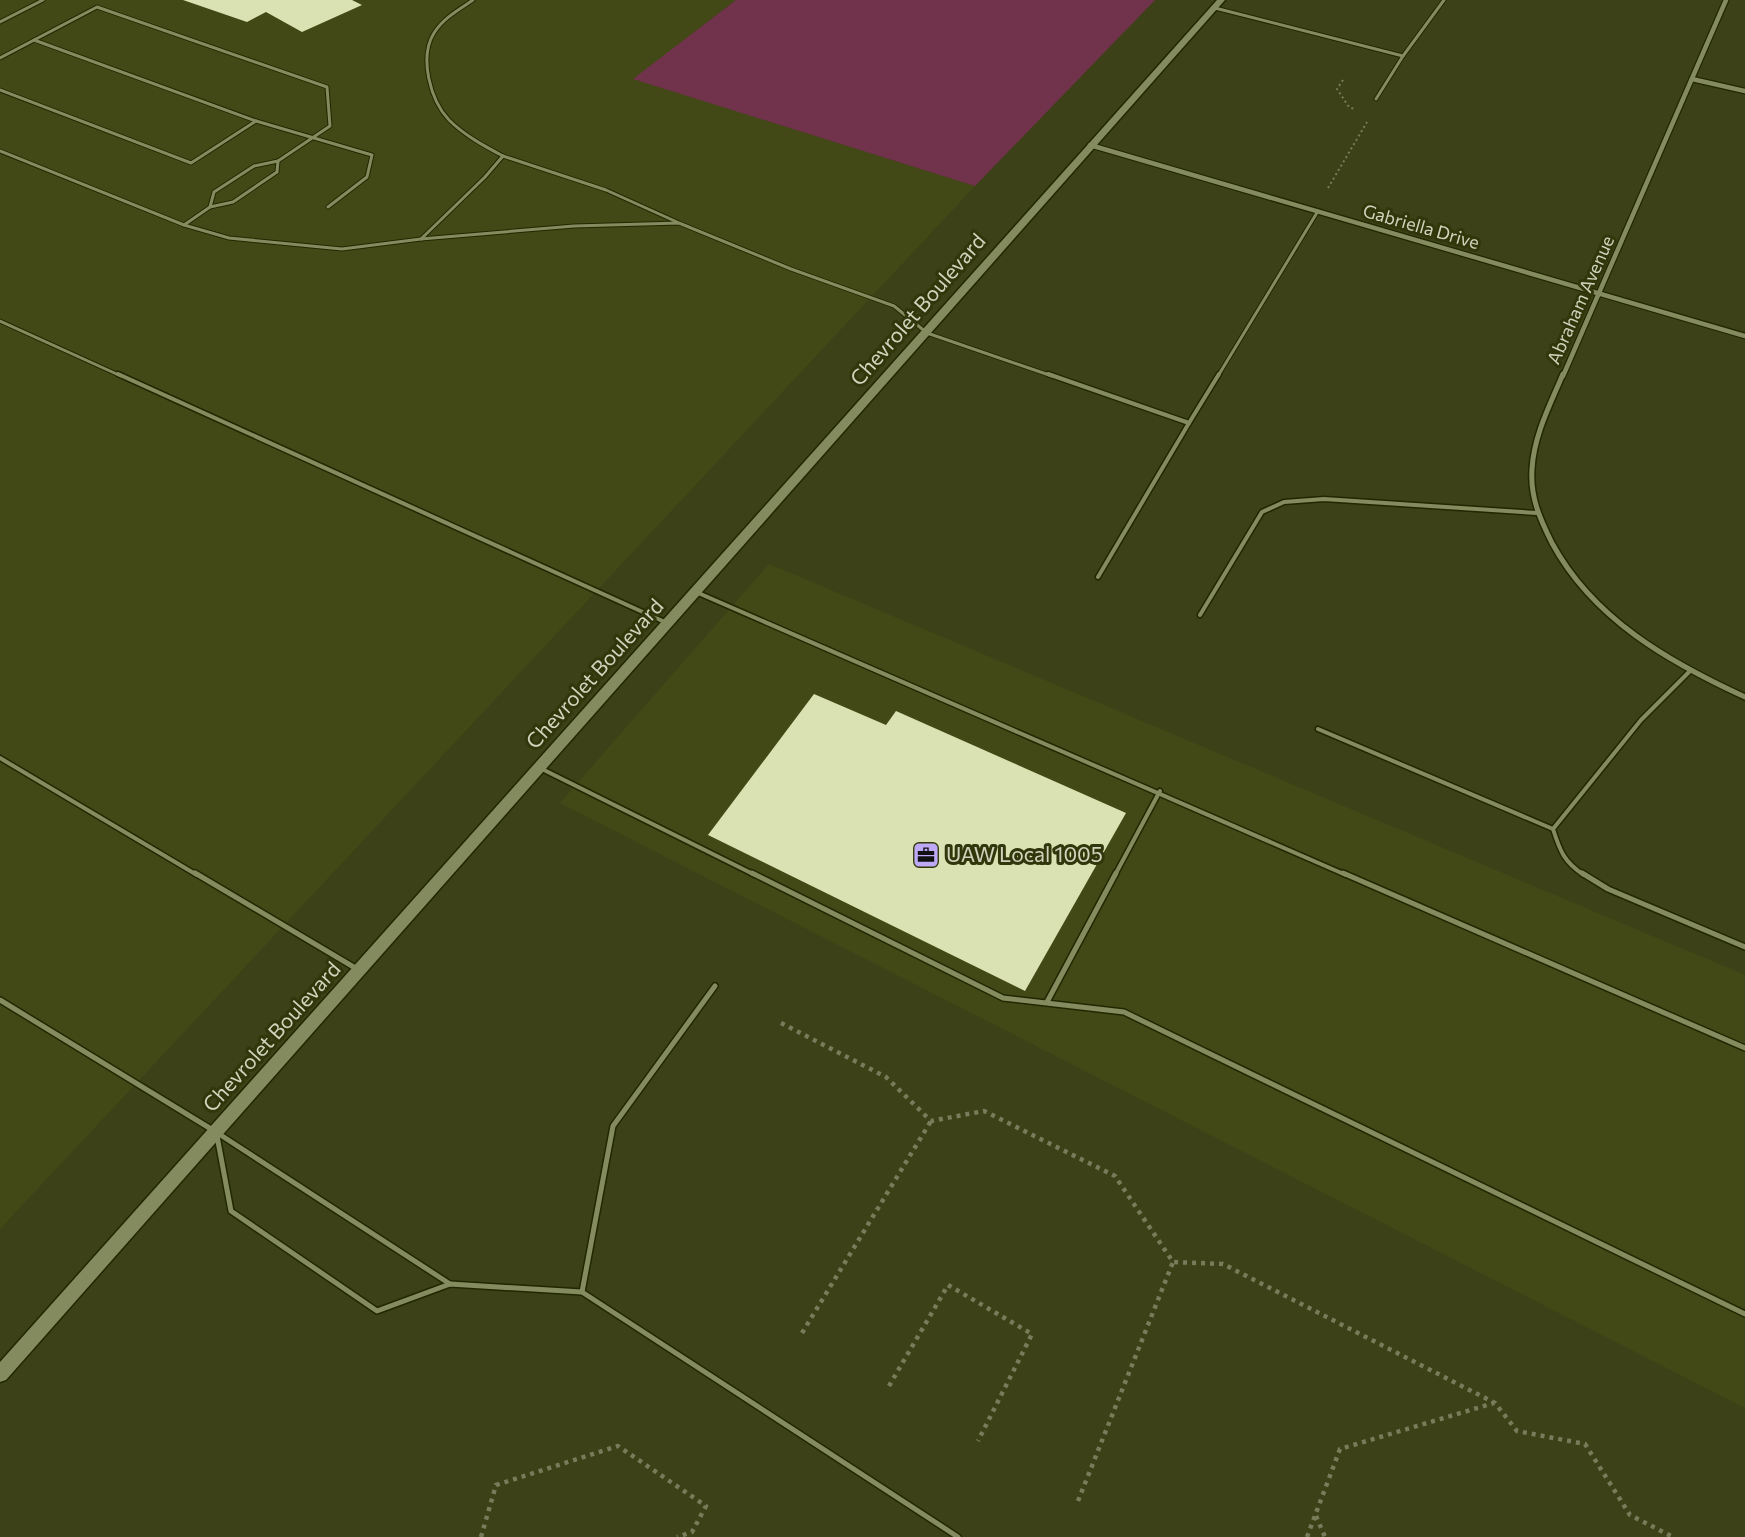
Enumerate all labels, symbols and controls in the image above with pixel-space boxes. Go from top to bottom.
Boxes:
street label: Gabriella Drive [1361,199,1482,253]
street label: Chevrolet Boulevard [844,228,990,390]
street label: Abraham Avenue [1542,232,1618,367]
street label: Chevrolet Boulevard [520,593,668,753]
office icon: UAW Local 1005 [911,840,941,870]
place label: UAW Local 1005 [946,841,1103,866]
street label: Chevrolet Boulevard [197,956,345,1116]

